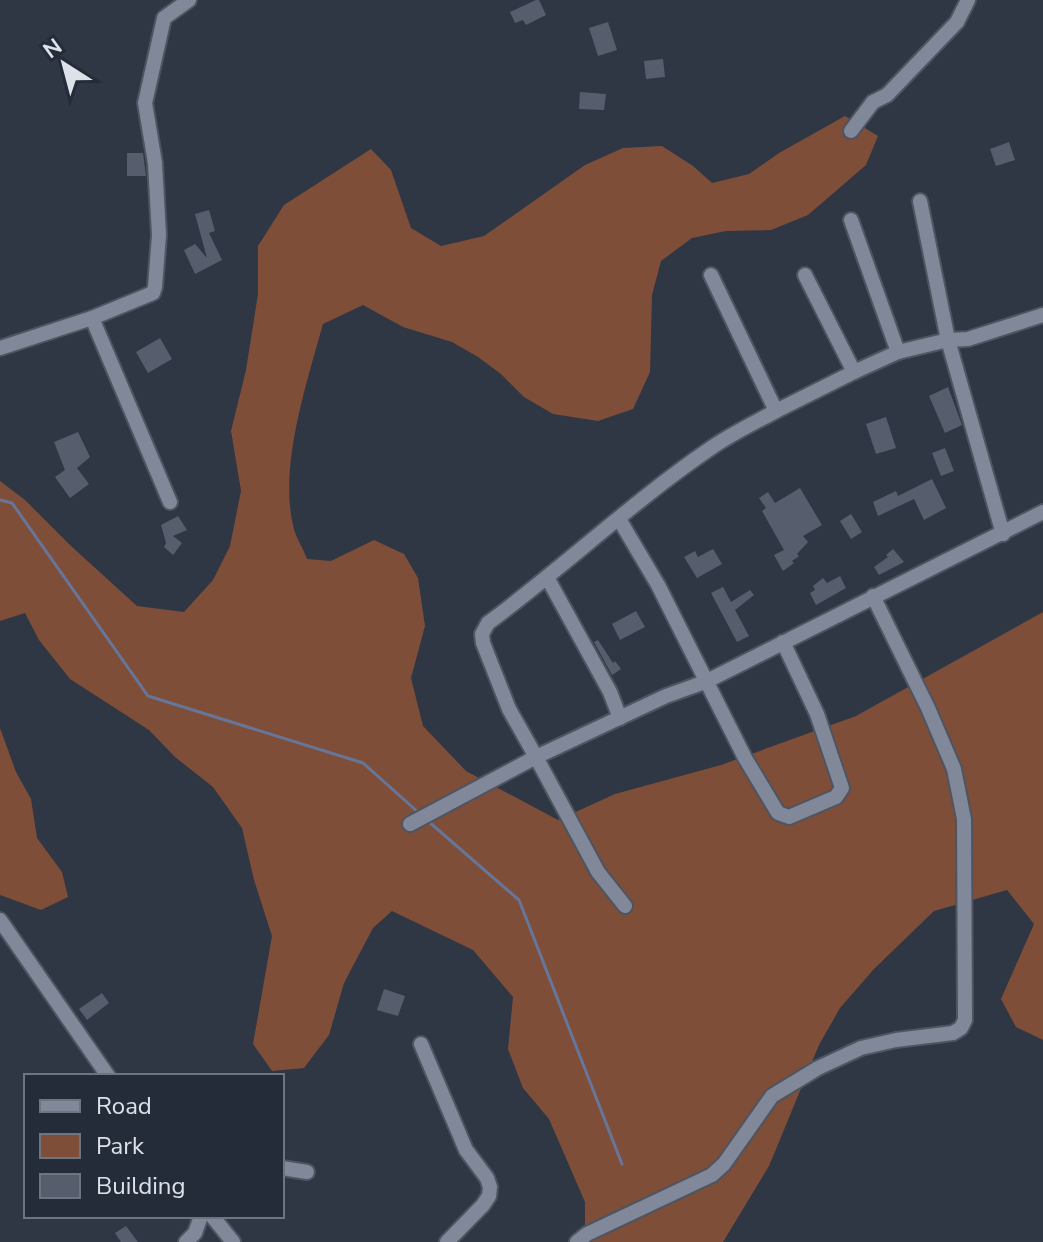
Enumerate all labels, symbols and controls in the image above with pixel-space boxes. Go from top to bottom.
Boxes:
north arrow [24,24,104,104]
text: N [37,32,68,66]
legend [24,1074,284,1218]
text: Road [96,1090,152,1122]
text: Park [96,1130,145,1162]
text: Building [96,1170,186,1202]

